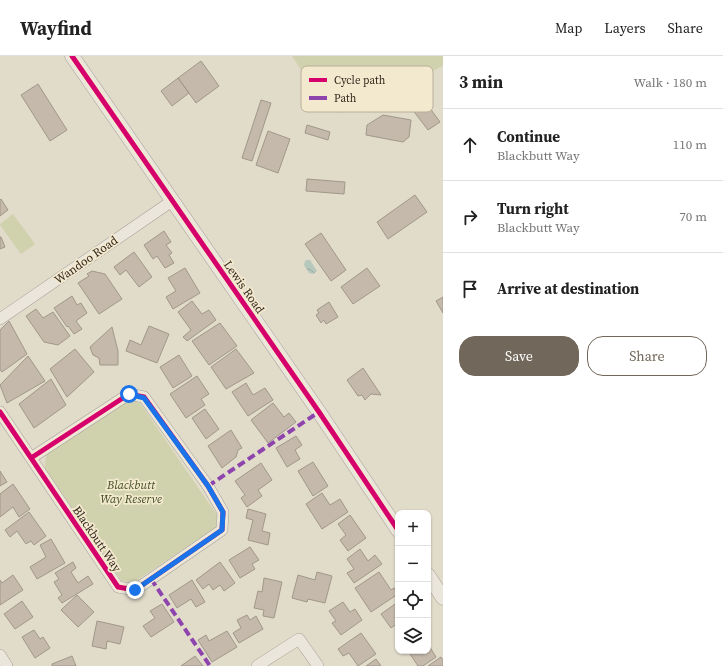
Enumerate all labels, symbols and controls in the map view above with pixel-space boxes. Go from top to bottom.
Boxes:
text: Wayfind [20,15,92,41]
text: Map [555,18,582,38]
text: Layers [604,18,646,38]
text: Share [668,18,703,38]
legend [301,66,433,112]
text: 3 min [459,70,503,94]
text: Cycle path [334,73,386,88]
text: Walk · 180 m [634,74,707,91]
text: Path [334,91,357,106]
text: Continue [497,126,560,147]
icon: ahead [459,134,481,156]
text: 110 m [673,136,707,153]
text: Blackbutt Way [497,147,580,164]
text: Turn right [497,198,569,219]
icon: right [459,206,481,228]
text: 70 m [679,208,707,225]
text: Blackbutt Way [497,219,580,236]
street label: Wandoo Road [51,232,121,288]
street label: Lewis Road [220,257,268,317]
icon: arrive [459,278,481,300]
text: Arrive at destination [497,278,639,299]
button: Save [459,336,579,376]
button: Share [587,336,707,376]
route start [120,385,138,403]
park label: Blackbutt Way Reserve [100,477,162,507]
street label: Blackbutt Way [69,503,125,576]
map controls [395,510,431,654]
button: + [395,510,431,546]
button: − [395,546,431,582]
route end [126,581,144,599]
button: locate [395,582,431,618]
button: layers [395,618,431,654]

